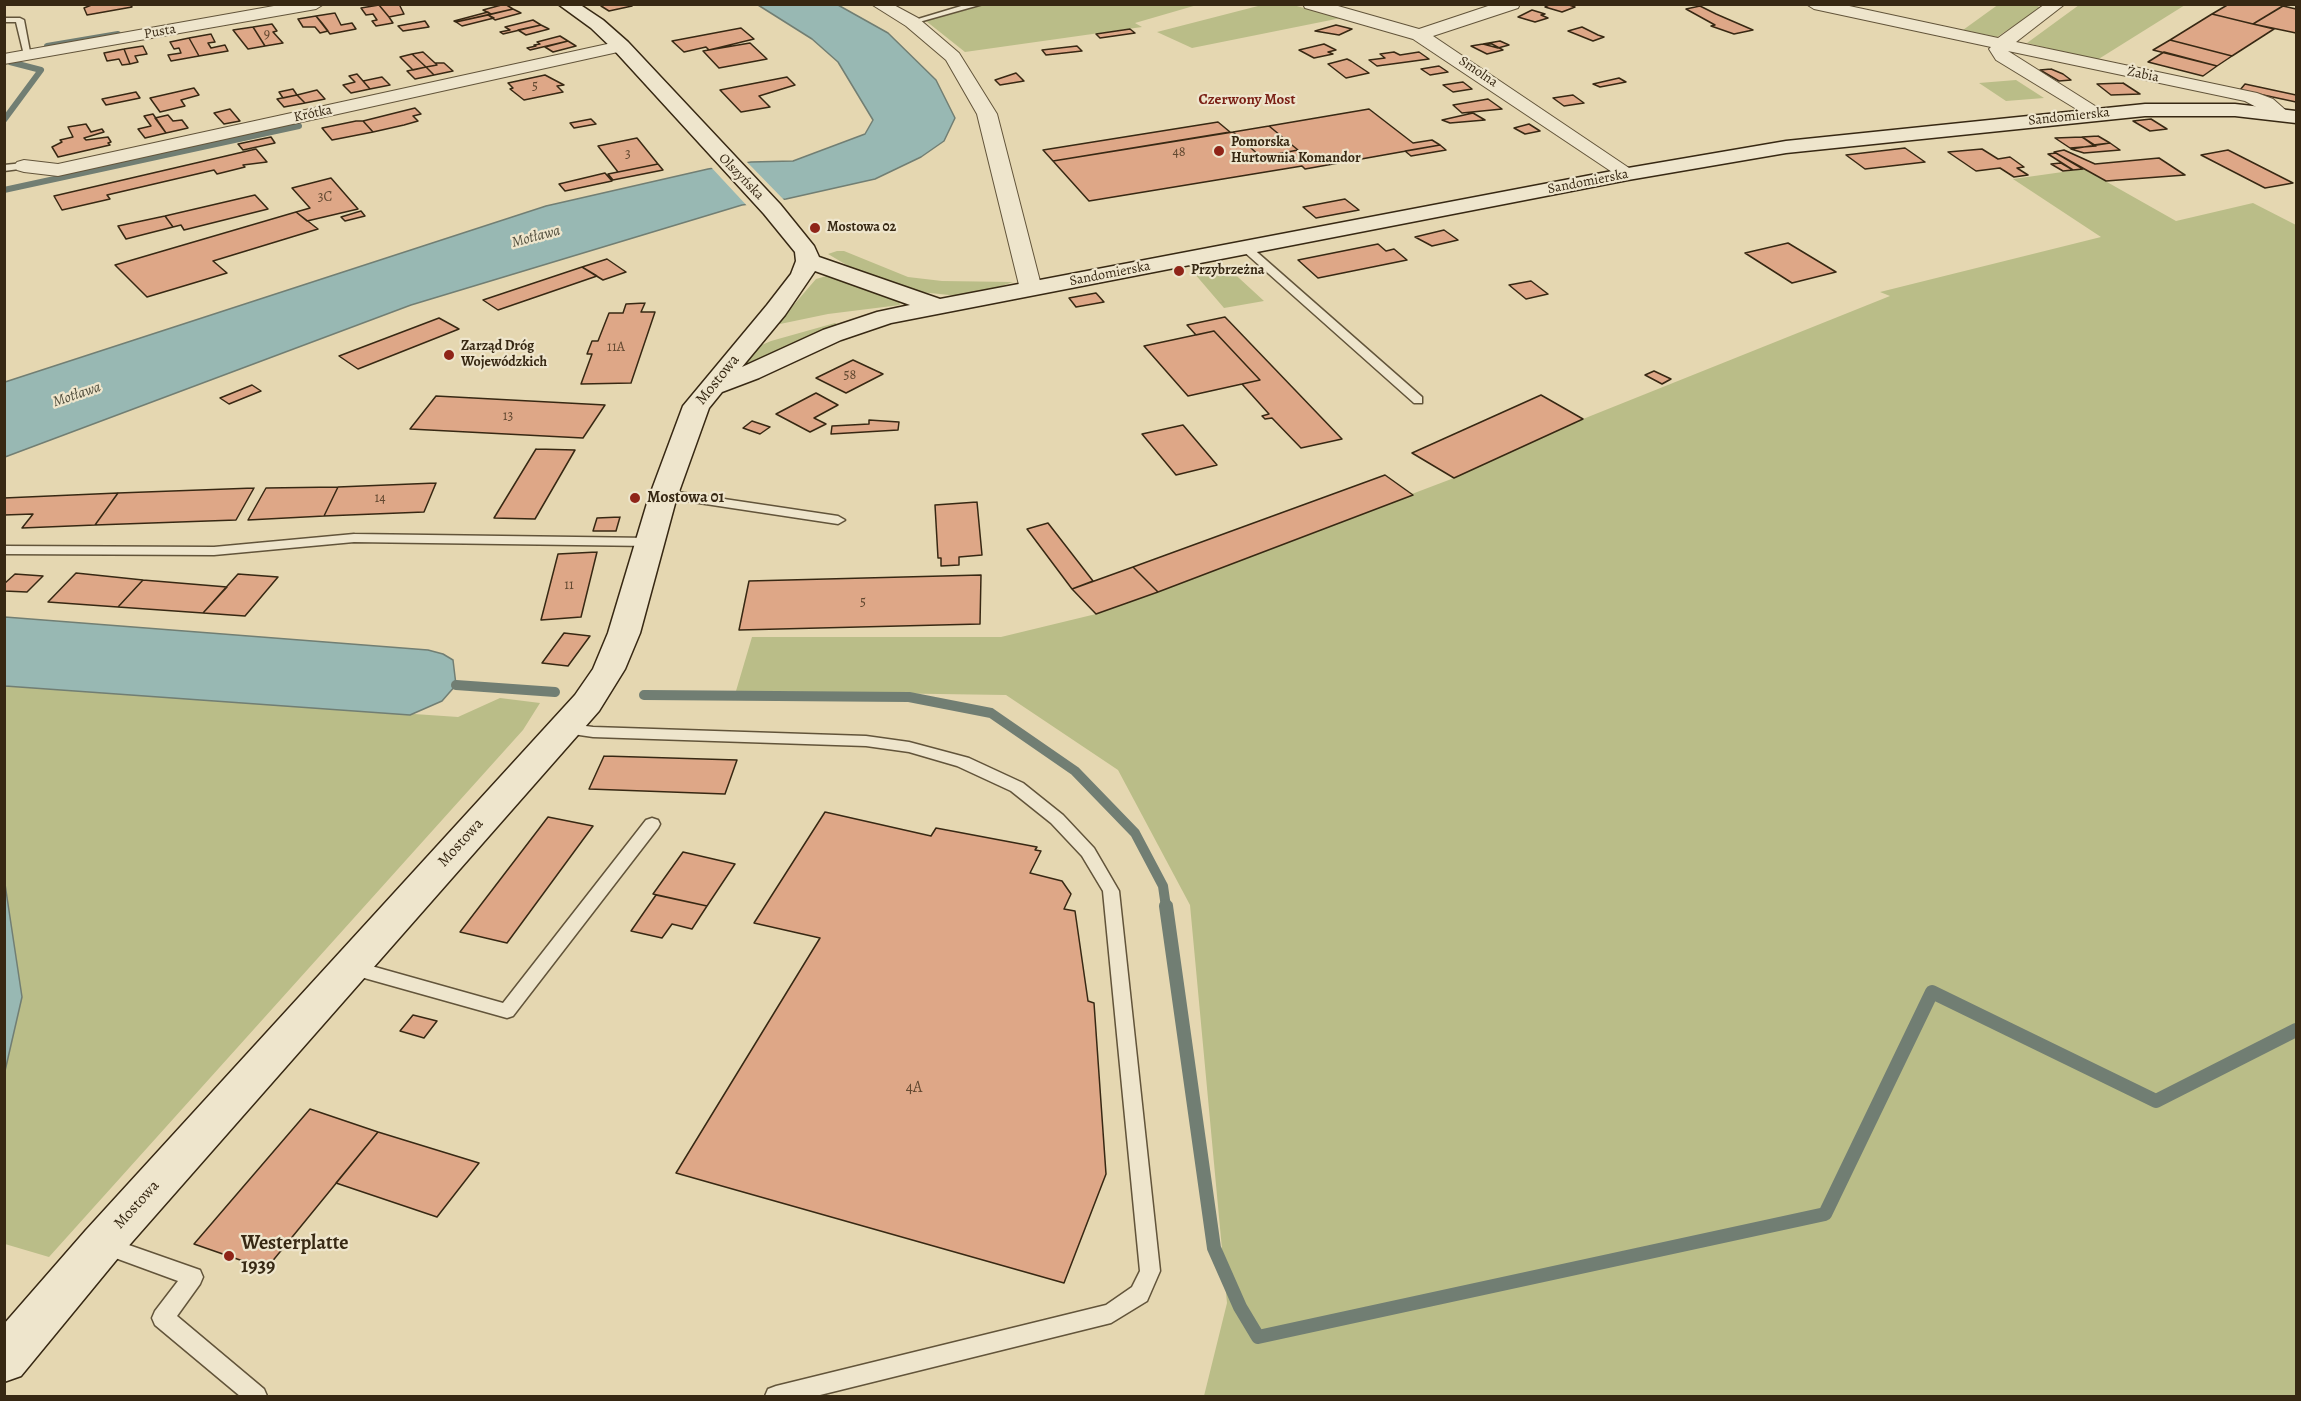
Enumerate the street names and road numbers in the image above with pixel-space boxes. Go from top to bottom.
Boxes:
street label: Pusta [143,21,177,43]
street label: Smolna [1455,53,1501,91]
street label: Żabia [2126,64,2160,86]
street label: Krótka [292,102,334,126]
street label: Sandomierska [2027,104,2111,130]
street label: Olszyńska [715,150,767,204]
street label: Sandomierska [1546,166,1630,198]
street label: Sandomierska [1068,258,1152,290]
street label: Mostowa [692,351,744,409]
street label: Mostowa [434,815,488,871]
street label: Mostowa [110,1177,164,1233]

